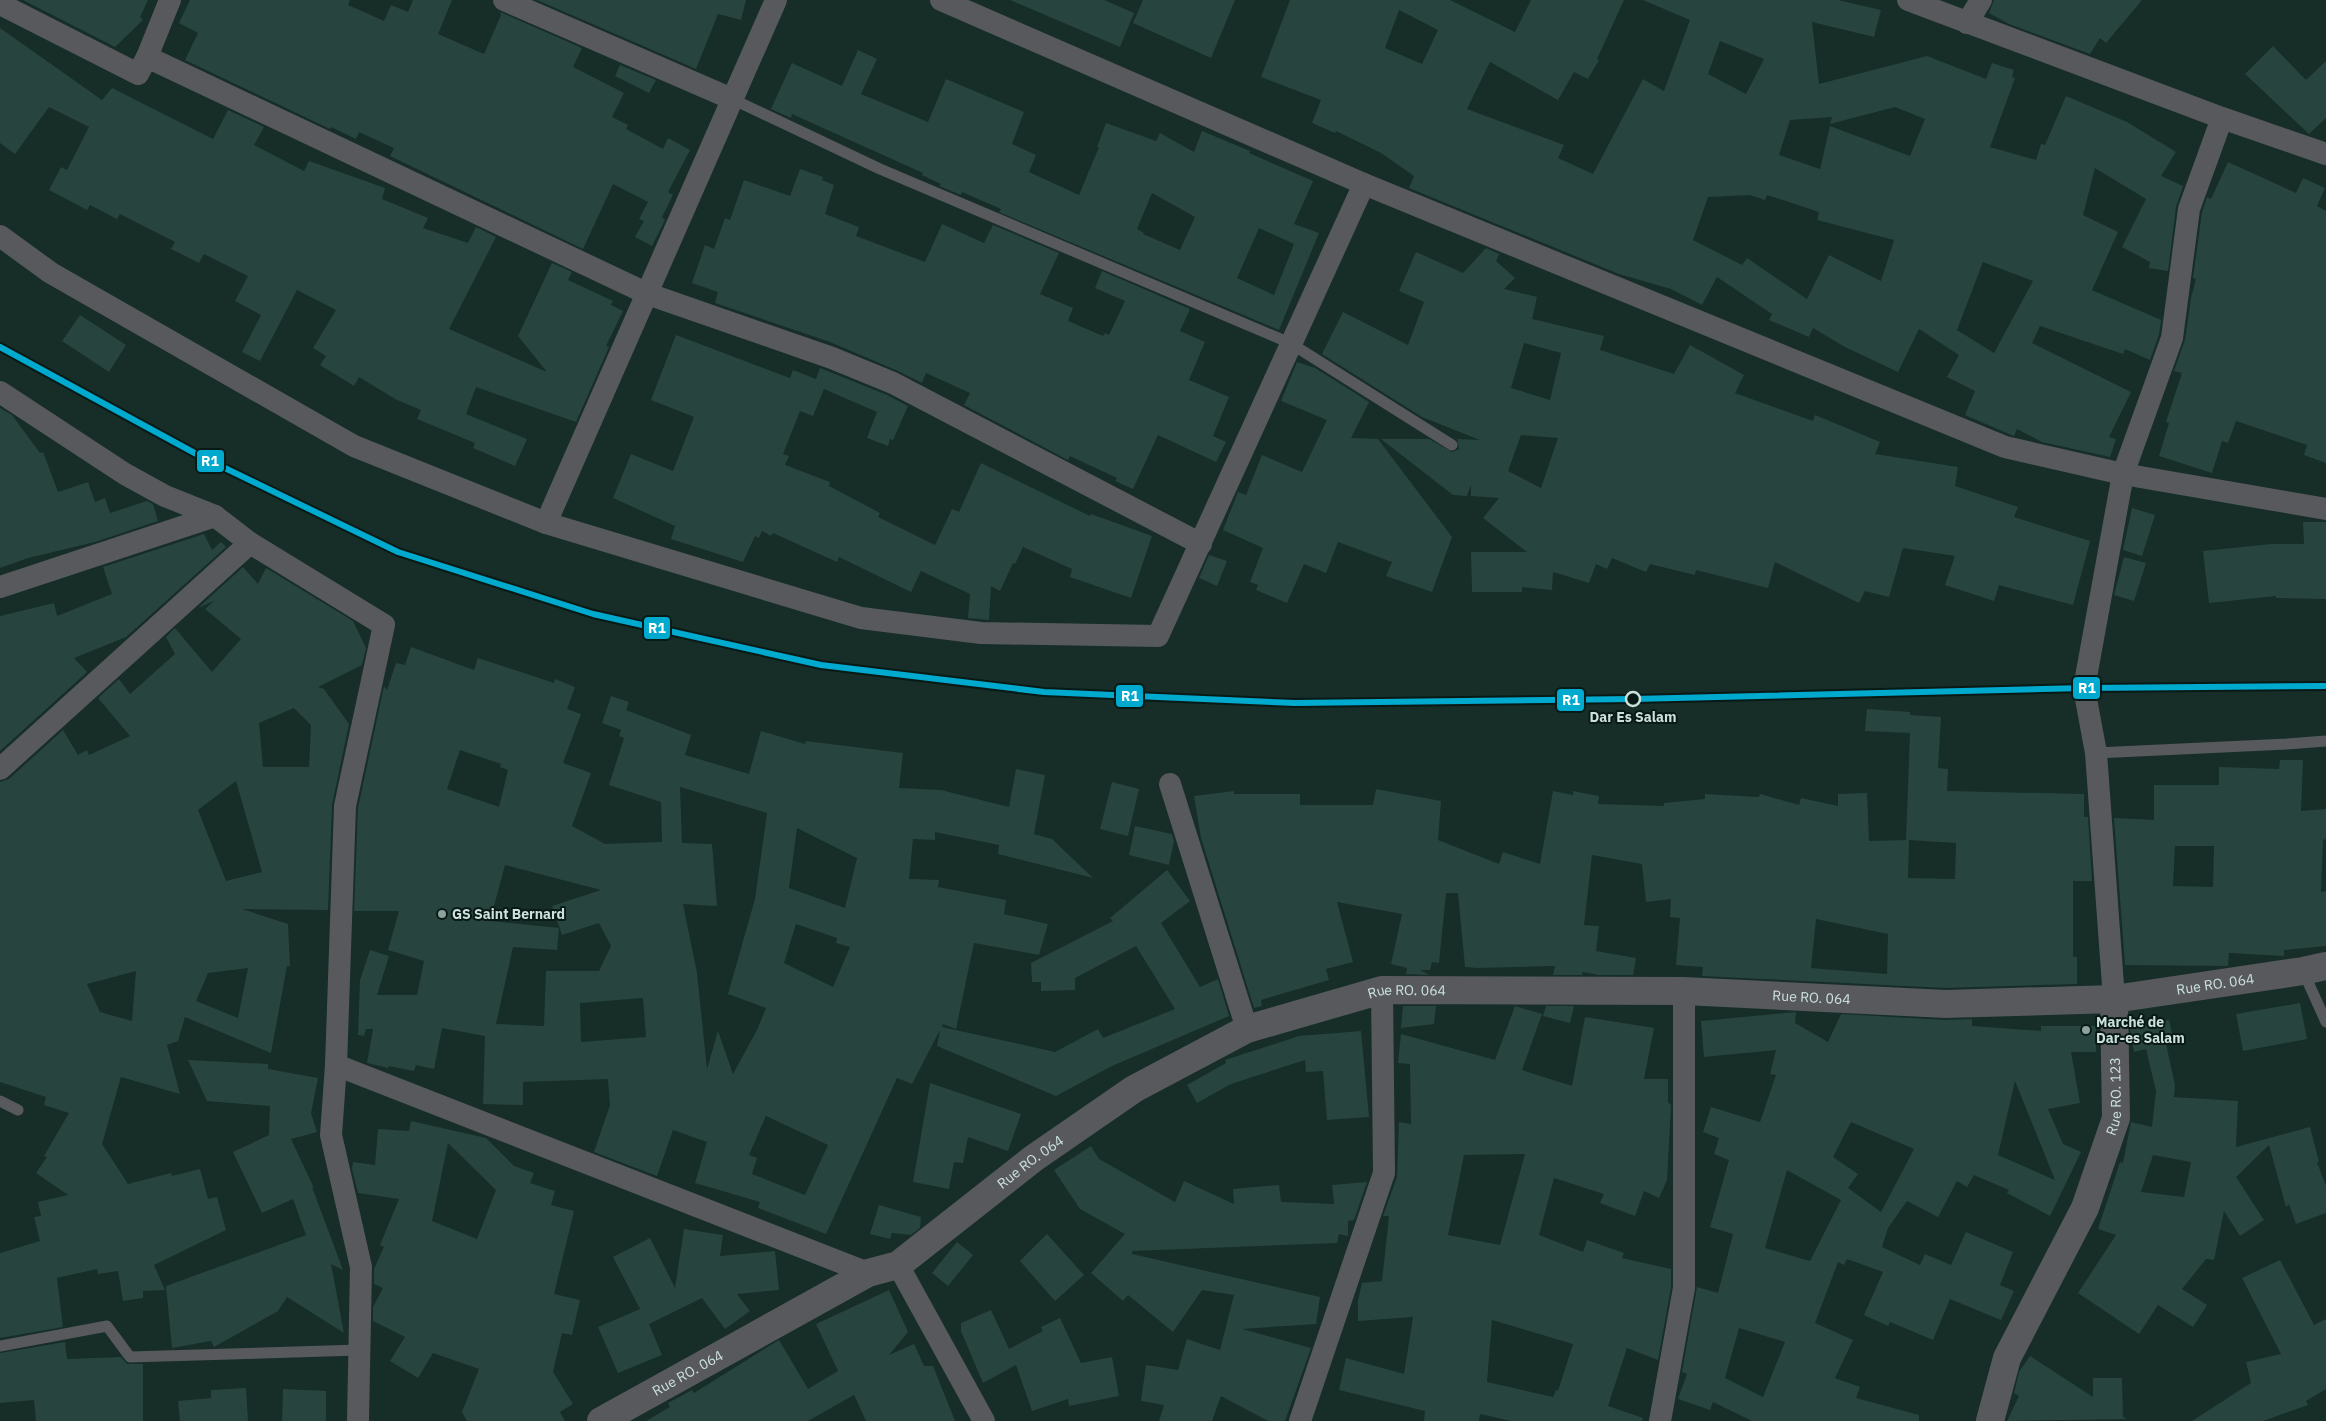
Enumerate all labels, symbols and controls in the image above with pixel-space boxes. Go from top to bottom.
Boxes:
line badge: R1 [196,449,225,473]
text: R1 [201,452,220,470]
line badge: R1 [643,616,671,640]
text: R1 [648,619,667,637]
line badge: R1 [2072,676,2101,700]
text: R1 [2078,679,2097,697]
line badge: R1 [1115,684,1144,708]
text: R1 [1121,687,1140,705]
line badge: R1 [1556,688,1585,712]
text: R1 [1562,691,1581,709]
marker: Dar Es Salam [1625,691,1641,707]
place label: Dar Es Salam [1590,708,1676,726]
place label: GS Saint Bernard [452,905,565,923]
marker: GS Saint Bernard [436,908,448,920]
street label: Rue RO. 064 [2175,969,2255,999]
street label: Rue RO. 064 [1365,981,1446,1003]
street label: Rue RO. 064 [1772,986,1851,1008]
place label: Marché de Dar-es Salam [2096,1013,2185,1047]
marker: Marché de Dar-es Salam [2080,1024,2092,1036]
street label: Rue RO. 123 [2102,1057,2125,1138]
street label: Rue RO. 064 [993,1131,1067,1193]
street label: Rue RO. 064 [649,1346,726,1400]

